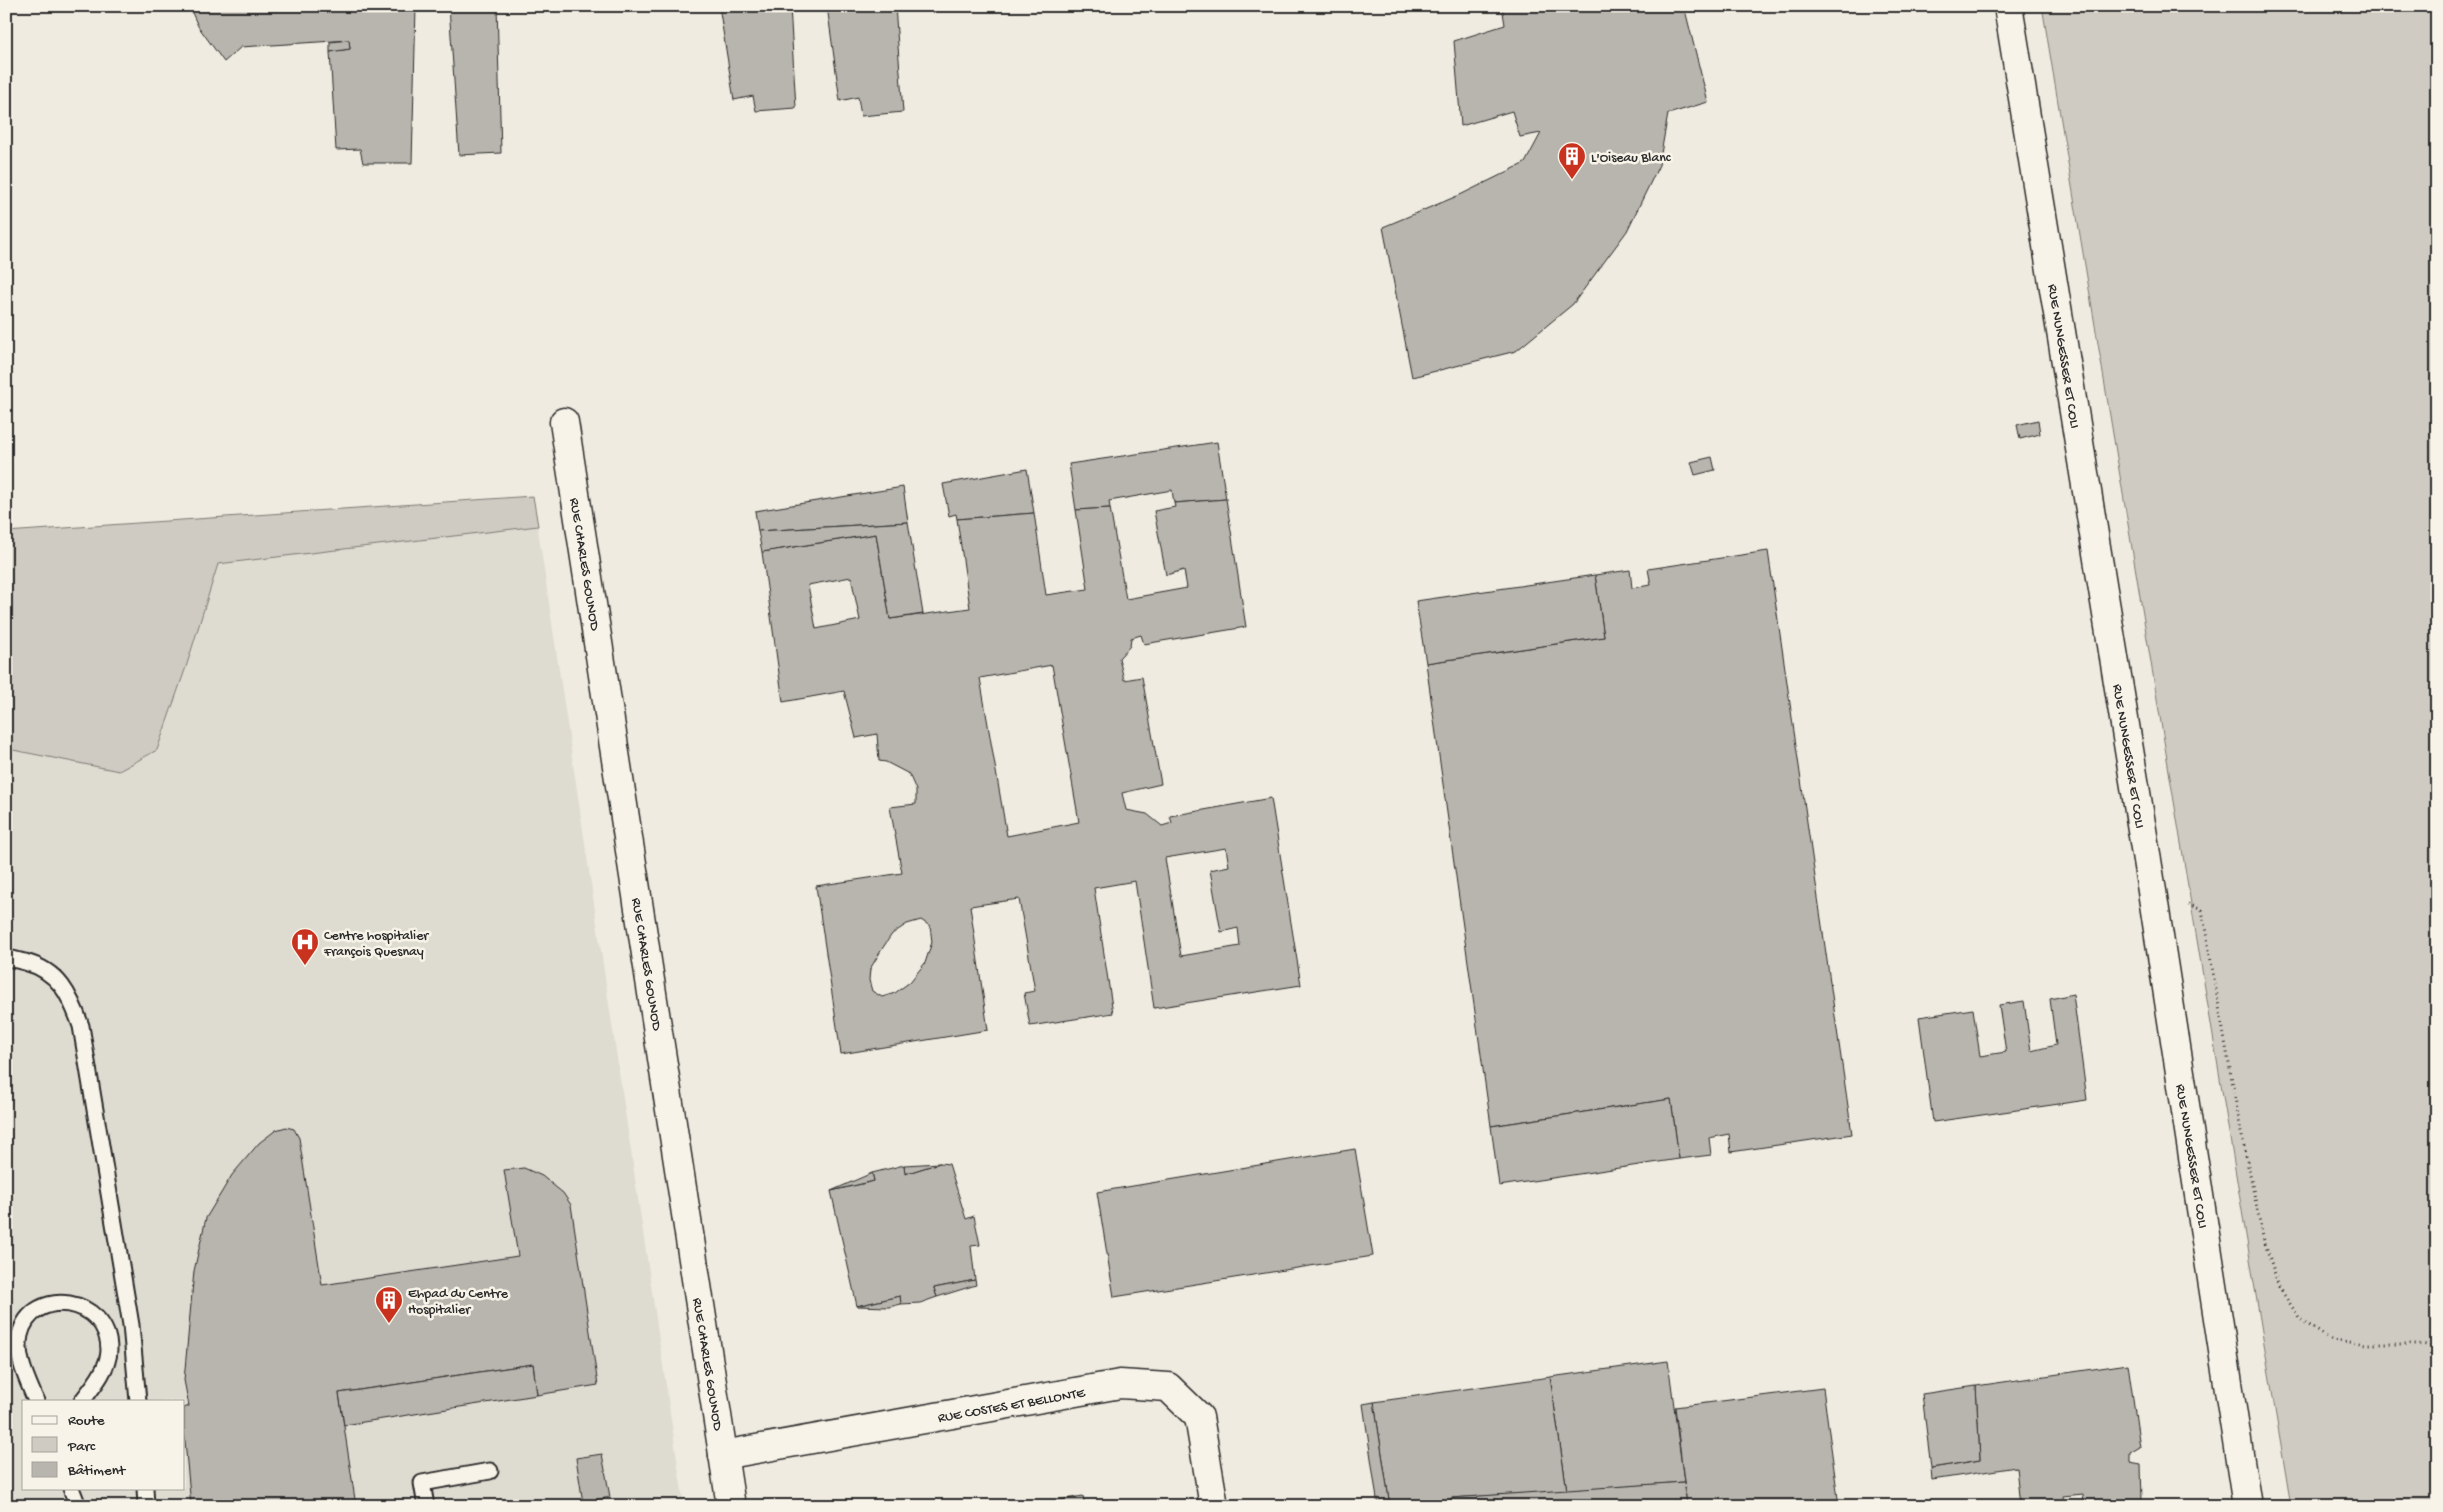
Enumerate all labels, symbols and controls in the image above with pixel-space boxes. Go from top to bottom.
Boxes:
building icon: L'Oiseau Blanc [1557,141,1587,180]
place label: L'Oiseau Blanc [1591,150,1672,167]
street label: RUE NUNGESSER ET COLI [2043,283,2082,430]
street label: RUE CHARLES GOUNOD [565,497,603,633]
street label: RUE NUNGESSER ET COLI [2108,683,2147,830]
street label: RUE CHARLES GOUNOD [627,897,665,1033]
hospital icon: Centre hospitalier François Quesnay [290,927,320,966]
place label: Centre hospitalier François Quesnay [323,928,429,961]
street label: RUE NUNGESSER ET COLI [2171,1083,2210,1230]
building icon: Ehpad du Centre Hospitalier [374,1285,404,1324]
place label: Ehpad du Centre Hospitalier [408,1286,509,1319]
street label: RUE CHARLES GOUNOD [688,1297,726,1433]
street label: RUE COSTES ET BELLONTE [937,1385,1088,1428]
legend [22,1400,185,1490]
text: Route [68,1412,105,1430]
text: Parc [67,1438,96,1456]
text: Bâtiment [67,1462,127,1480]

